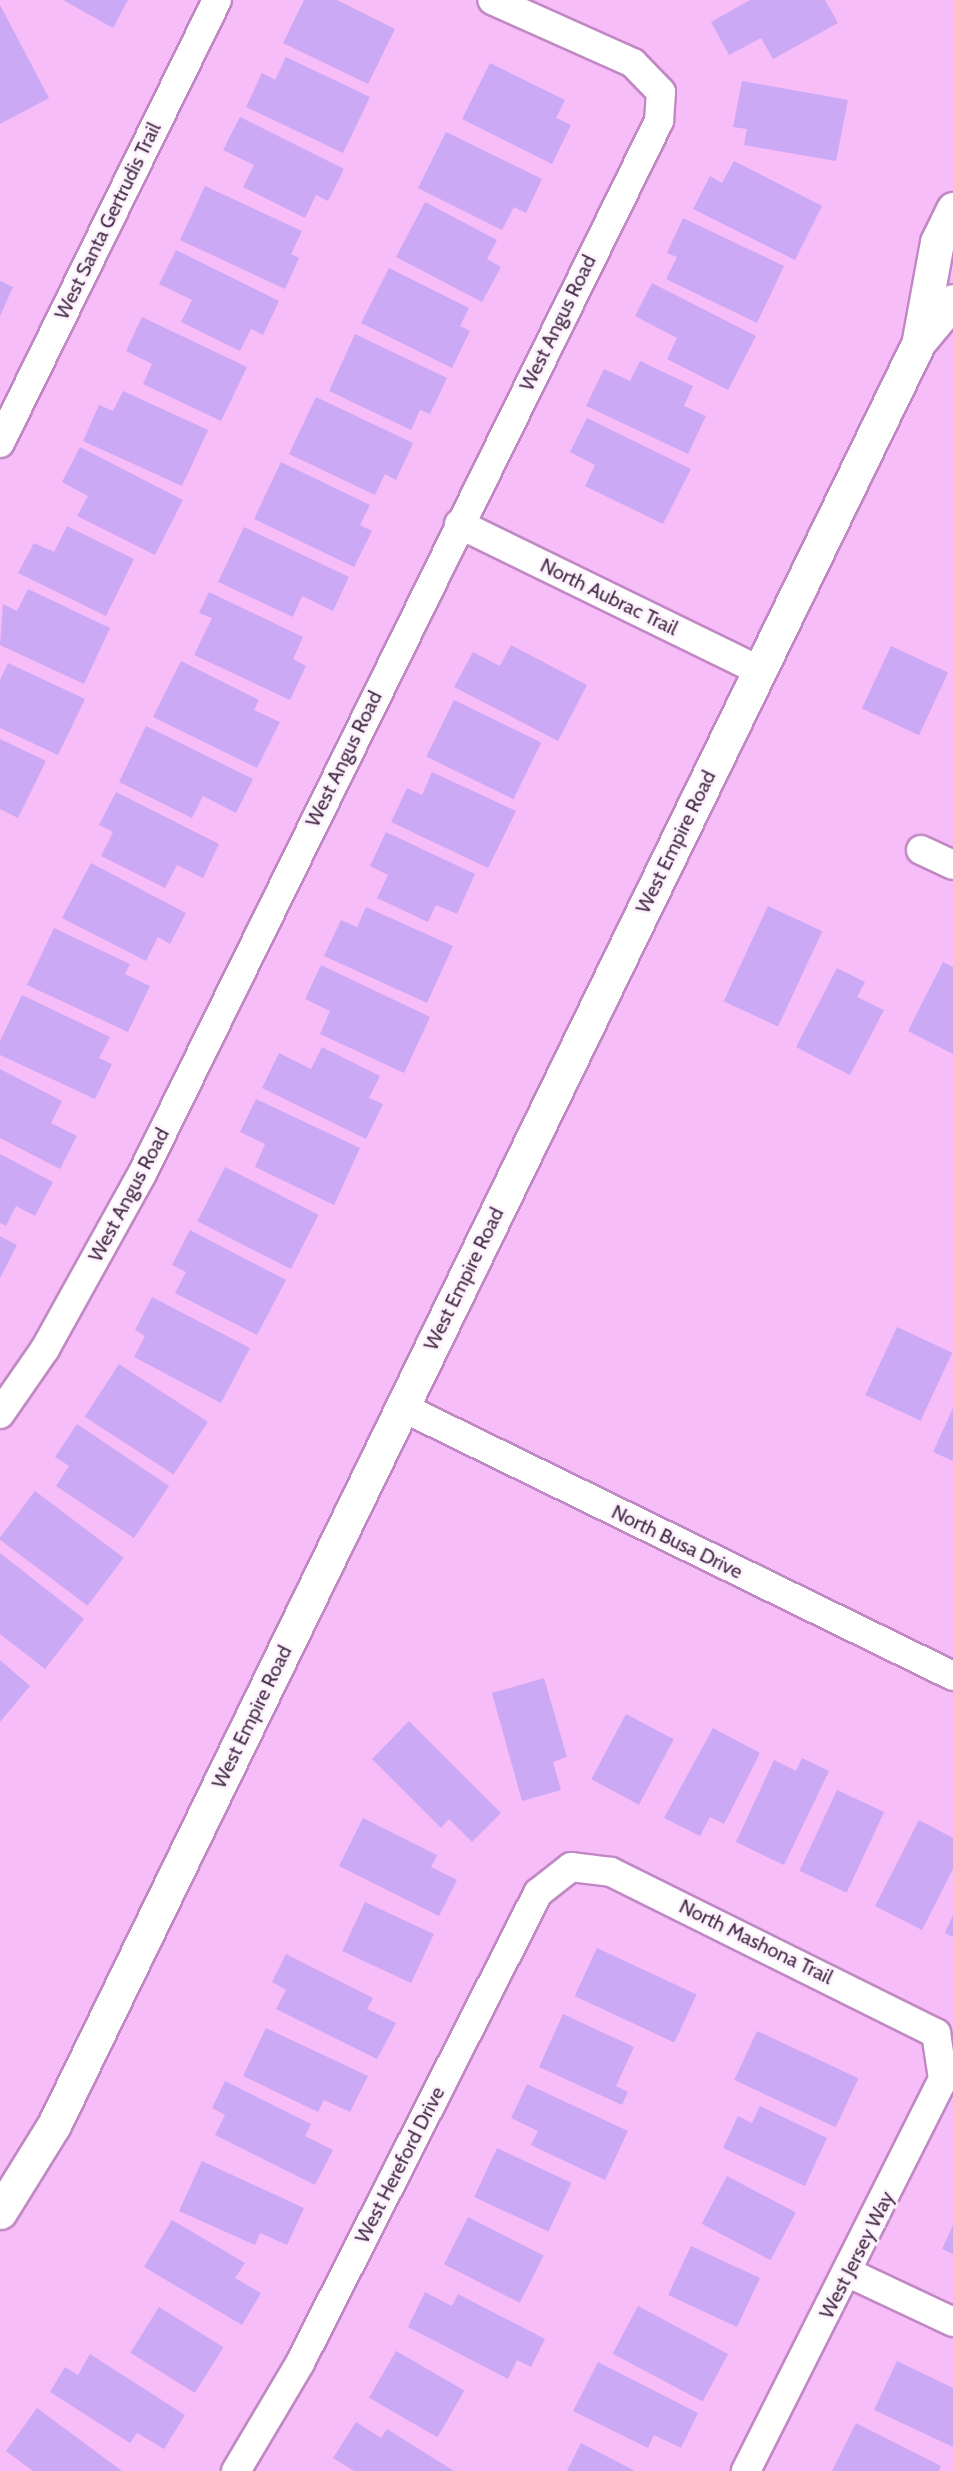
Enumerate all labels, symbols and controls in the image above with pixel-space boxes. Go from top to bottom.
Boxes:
street label: West Santa Gertrudis Trail [50,119,166,323]
street label: West Angus Road [515,251,601,395]
street label: North Aubrac Trail [536,553,682,641]
street label: West Angus Road [301,687,387,831]
street label: West Empire Road [631,767,721,917]
street label: West Angus Road [84,1124,174,1266]
street label: West Empire Road [419,1204,509,1354]
street label: North Busa Drive [608,1500,746,1584]
street label: West Empire Road [207,1642,297,1792]
street label: North Mashona Trail [675,1894,837,1990]
street label: West Hereford Drive [350,2083,450,2247]
street label: West Jersey Way [815,2187,899,2323]

